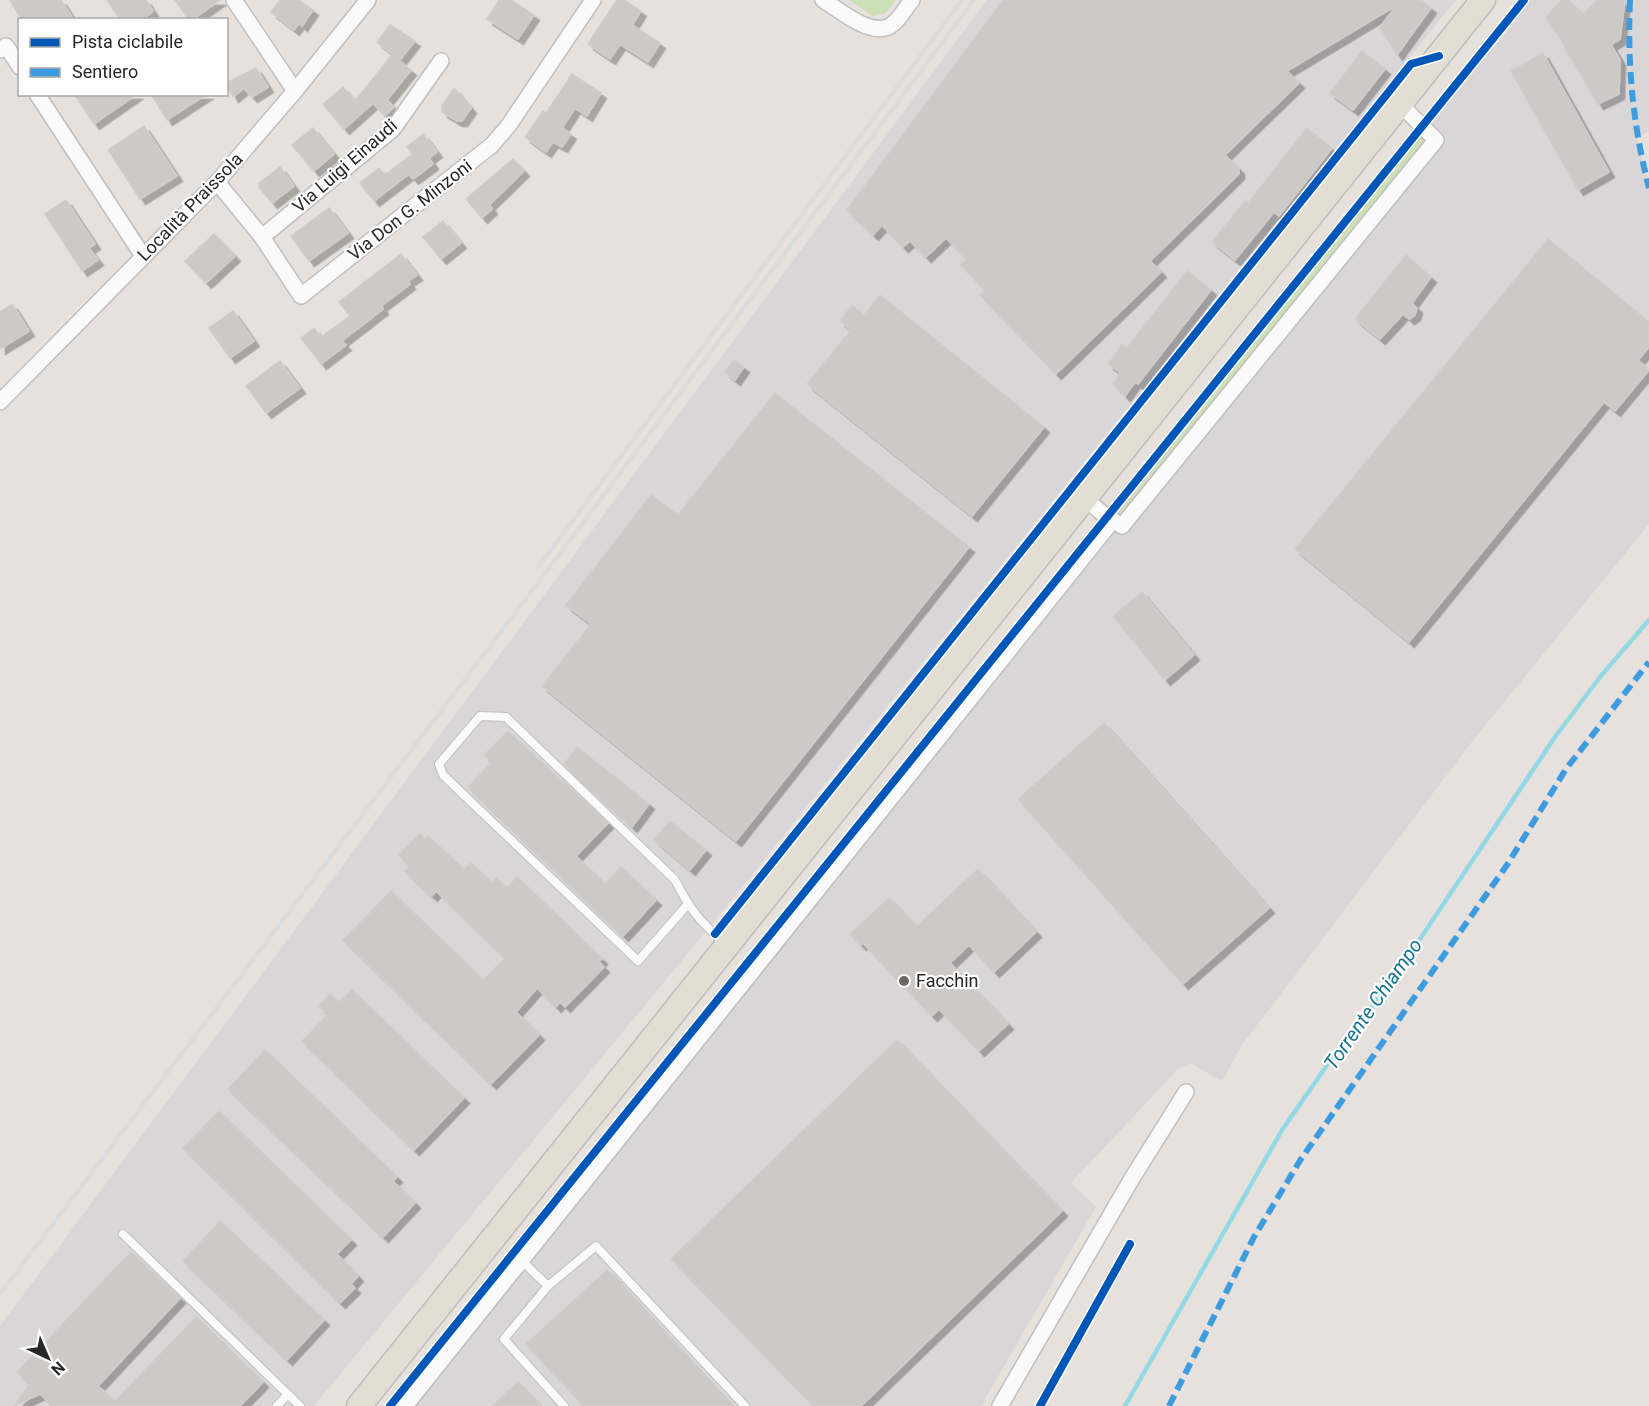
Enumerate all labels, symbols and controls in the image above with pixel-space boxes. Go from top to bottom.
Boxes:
legend [18,18,228,96]
text: Pista ciclabile [72,31,183,52]
text: Sentiero [72,61,138,82]
street label: Via Luigi Einaudi [288,115,401,217]
street label: Località Praissola [133,148,247,265]
street label: Via Don G. Minzoni [344,155,476,265]
water label: Torrente Chiampo [1319,934,1427,1074]
place label: Facchin [916,970,979,991]
marker: Facchin [897,974,911,988]
north arrow [18,1328,78,1388]
text: N [47,1358,69,1379]

